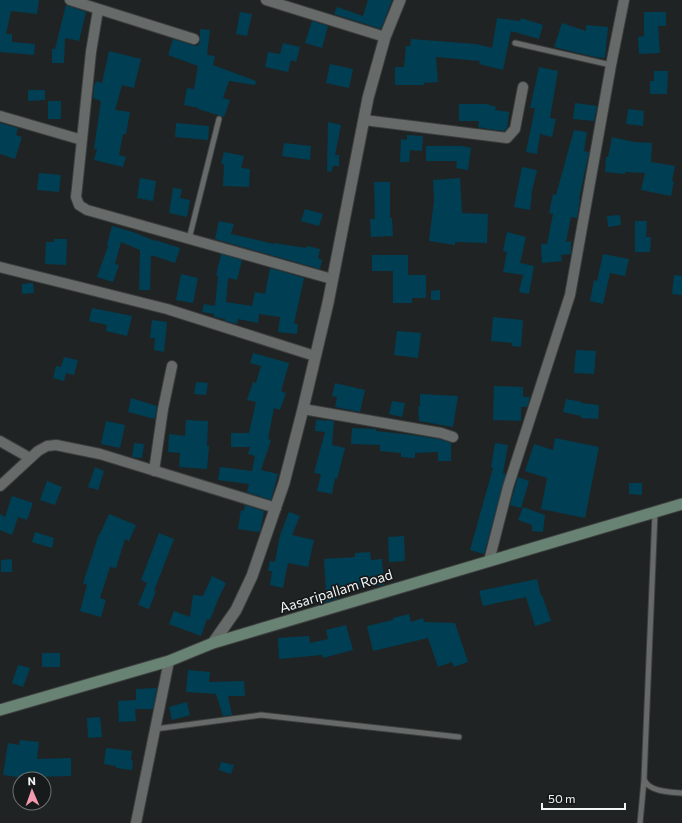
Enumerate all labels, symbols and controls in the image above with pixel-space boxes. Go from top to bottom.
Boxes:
street label: Aasaripallam Road [277,565,394,616]
north arrow [12,771,52,811]
text: N [27,774,36,787]
scale bar [542,785,625,811]
text: 50 m [548,791,576,805]

